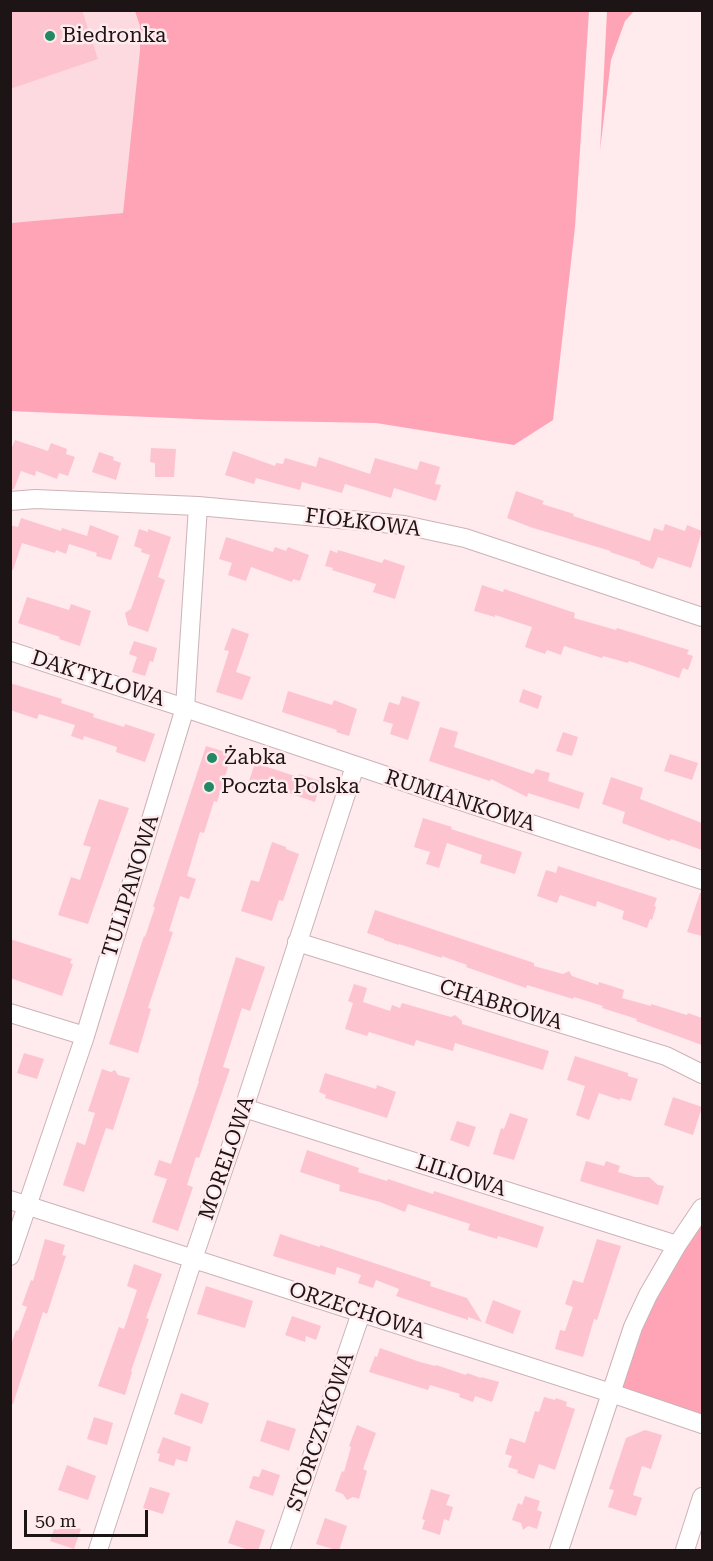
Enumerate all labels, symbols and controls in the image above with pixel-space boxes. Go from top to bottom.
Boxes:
place label: Biedronka [62,23,166,49]
marker: Biedronka [43,29,57,43]
street label: FIOŁKOWA [304,503,422,543]
street label: DAKTYLOWA [28,646,168,712]
place label: Żabka [224,745,286,771]
marker: Żabka [205,751,219,765]
street label: RUMIANKOWA [382,765,538,837]
place label: Poczta Polska [221,774,360,800]
marker: Poczta Polska [202,780,216,794]
street label: TULIPANOWA [97,812,165,960]
street label: CHABROWA [436,974,566,1036]
street label: MORELOWA [194,1093,260,1223]
street label: LILIOWA [413,1150,509,1202]
street label: ORZECHOWA [286,1277,428,1345]
street label: STORCZYKOWA [282,1349,360,1515]
scale bar [27,1498,152,1536]
text: 50 m [35,1510,76,1531]

